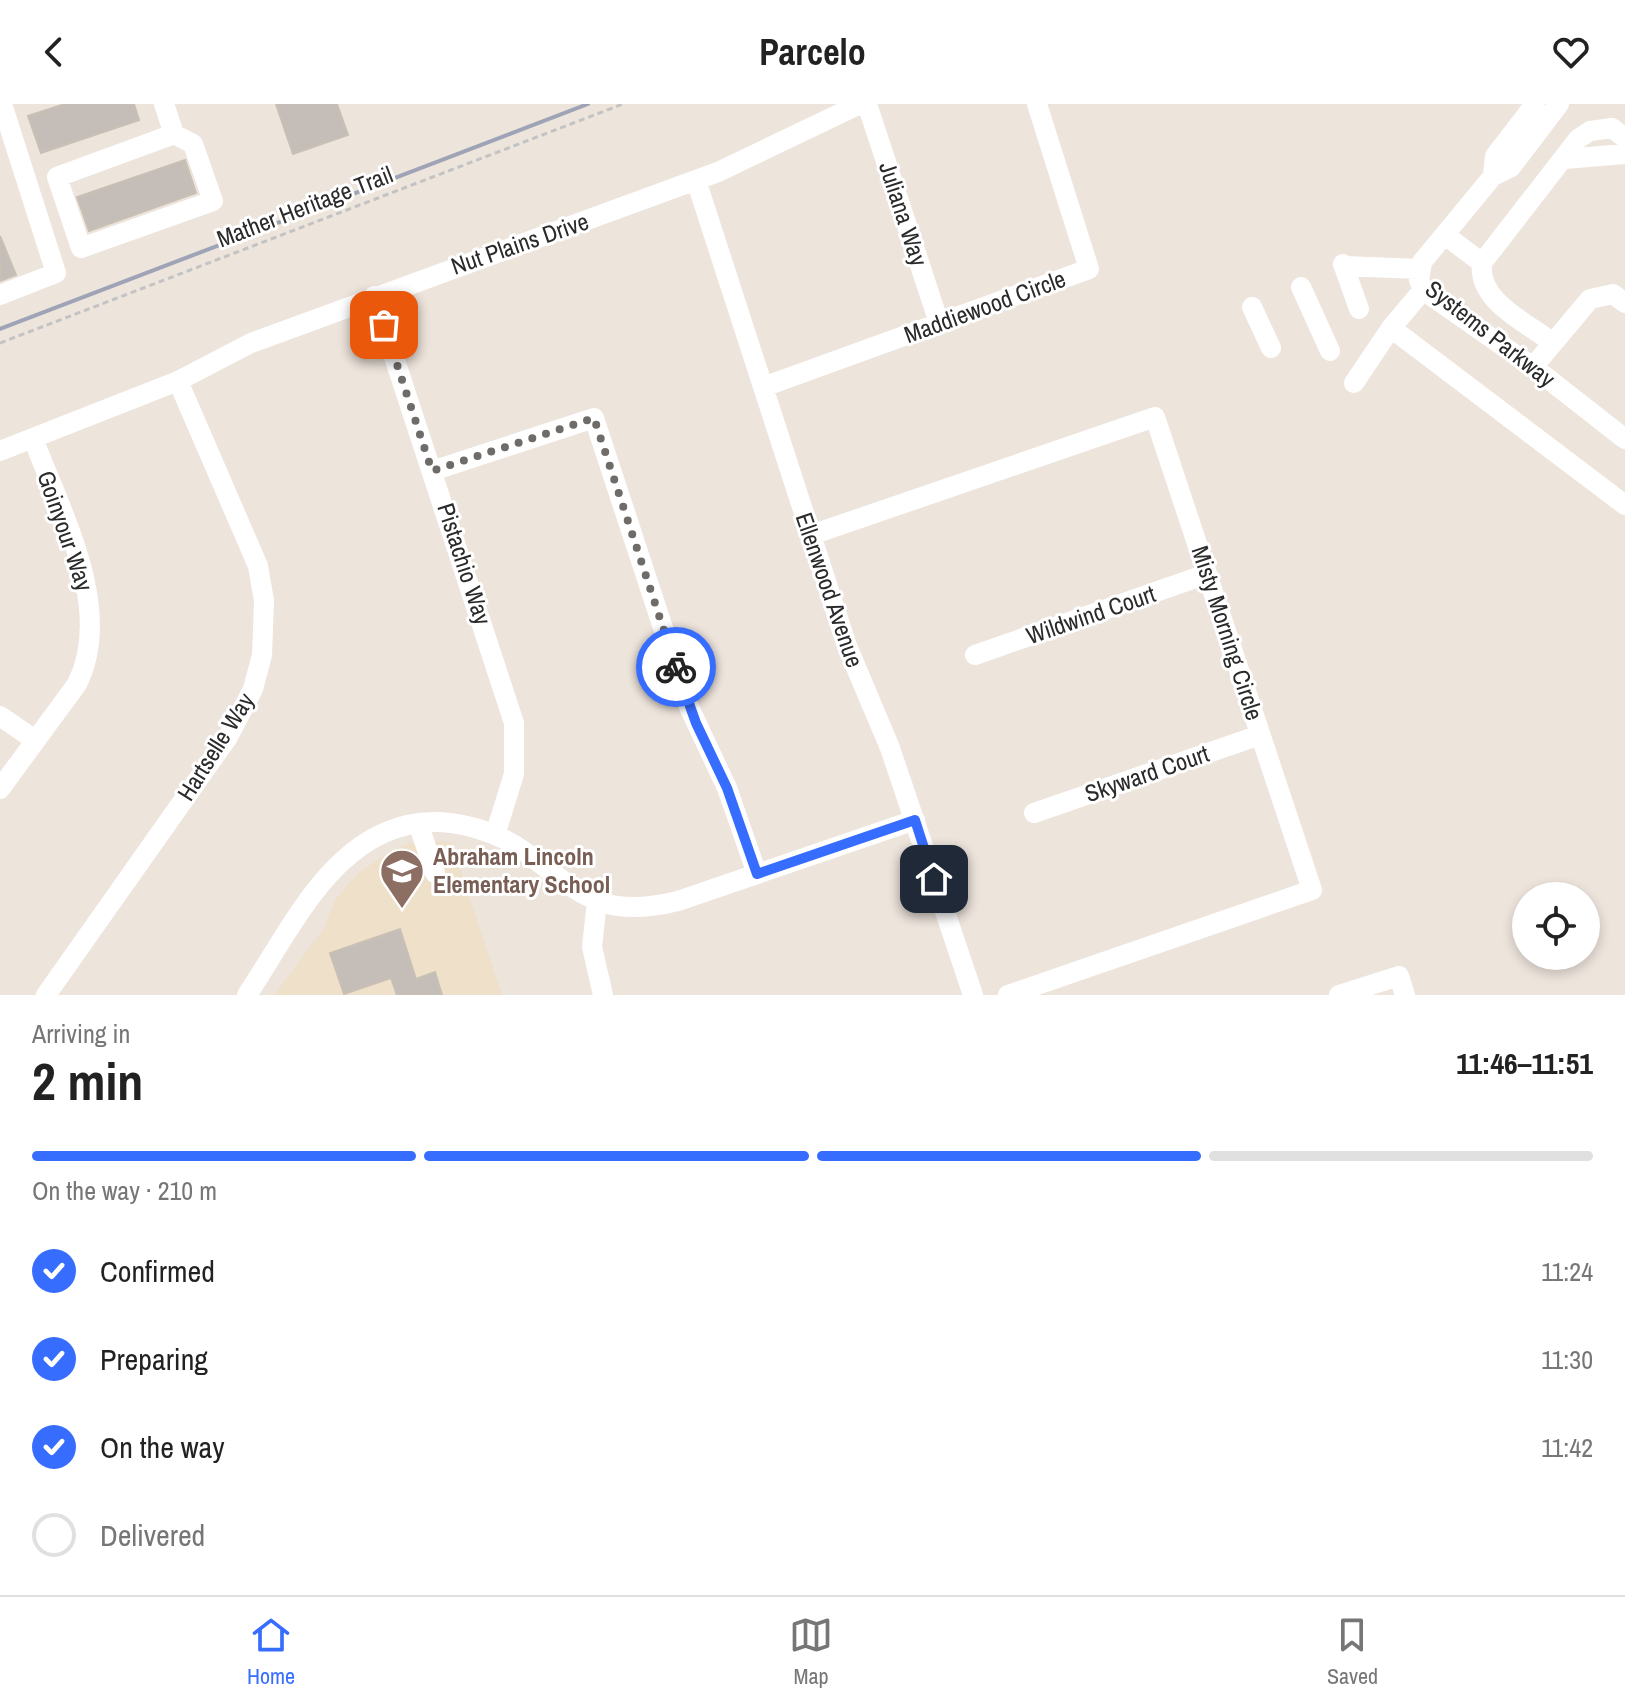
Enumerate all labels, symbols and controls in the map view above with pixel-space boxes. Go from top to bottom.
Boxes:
text: Parcelo [759,28,866,76]
icon: back [32,30,76,74]
icon: heart [1549,30,1593,74]
street label: Mather Heritage Trail [212,158,397,254]
street label: Juliana Way [872,158,936,270]
street label: Nut Plains Drive [447,205,593,282]
street label: Maddiewood Circle [900,262,1070,350]
street label: Systems Parkway [1419,272,1562,394]
pin [350,291,418,359]
icon: bag [362,303,406,347]
street label: Goinyour Way [30,466,101,595]
street label: Pistachio Way [430,499,500,629]
street label: Ellenwood Avenue [789,508,871,671]
street label: Misty Morning Circle [1185,541,1271,724]
street label: Wildwind Court [1022,577,1160,651]
courier [636,627,716,707]
icon: bike [654,645,698,689]
street label: Hartselle Way [169,686,261,807]
street label: Skyward Court [1080,737,1213,809]
place label: Abraham Lincoln Elementary School [433,840,610,900]
pin [900,845,968,913]
school or university icon: Abraham Lincoln Elementary School [378,847,426,910]
icon: home [912,857,956,901]
map controls [1512,882,1600,970]
button: locate [1512,882,1600,970]
text: Arriving in [32,1016,130,1051]
text: 11:46–11:51 [1456,1043,1593,1083]
text: 2 min [32,1046,143,1116]
text: On the way · 210 m [32,1173,217,1208]
icon: check [32,1249,76,1293]
text: Confirmed [100,1251,215,1291]
text: 11:24 [1541,1254,1593,1289]
icon: check [32,1337,76,1381]
text: Preparing [100,1339,208,1379]
text: 11:30 [1541,1342,1593,1377]
icon: check [32,1425,76,1469]
text: On the way [100,1427,224,1467]
text: 11:42 [1541,1430,1593,1465]
text: Delivered [100,1515,205,1555]
tab: Home [247,1613,295,1691]
tab: Map [789,1613,833,1691]
tab: Saved [1327,1613,1378,1691]

